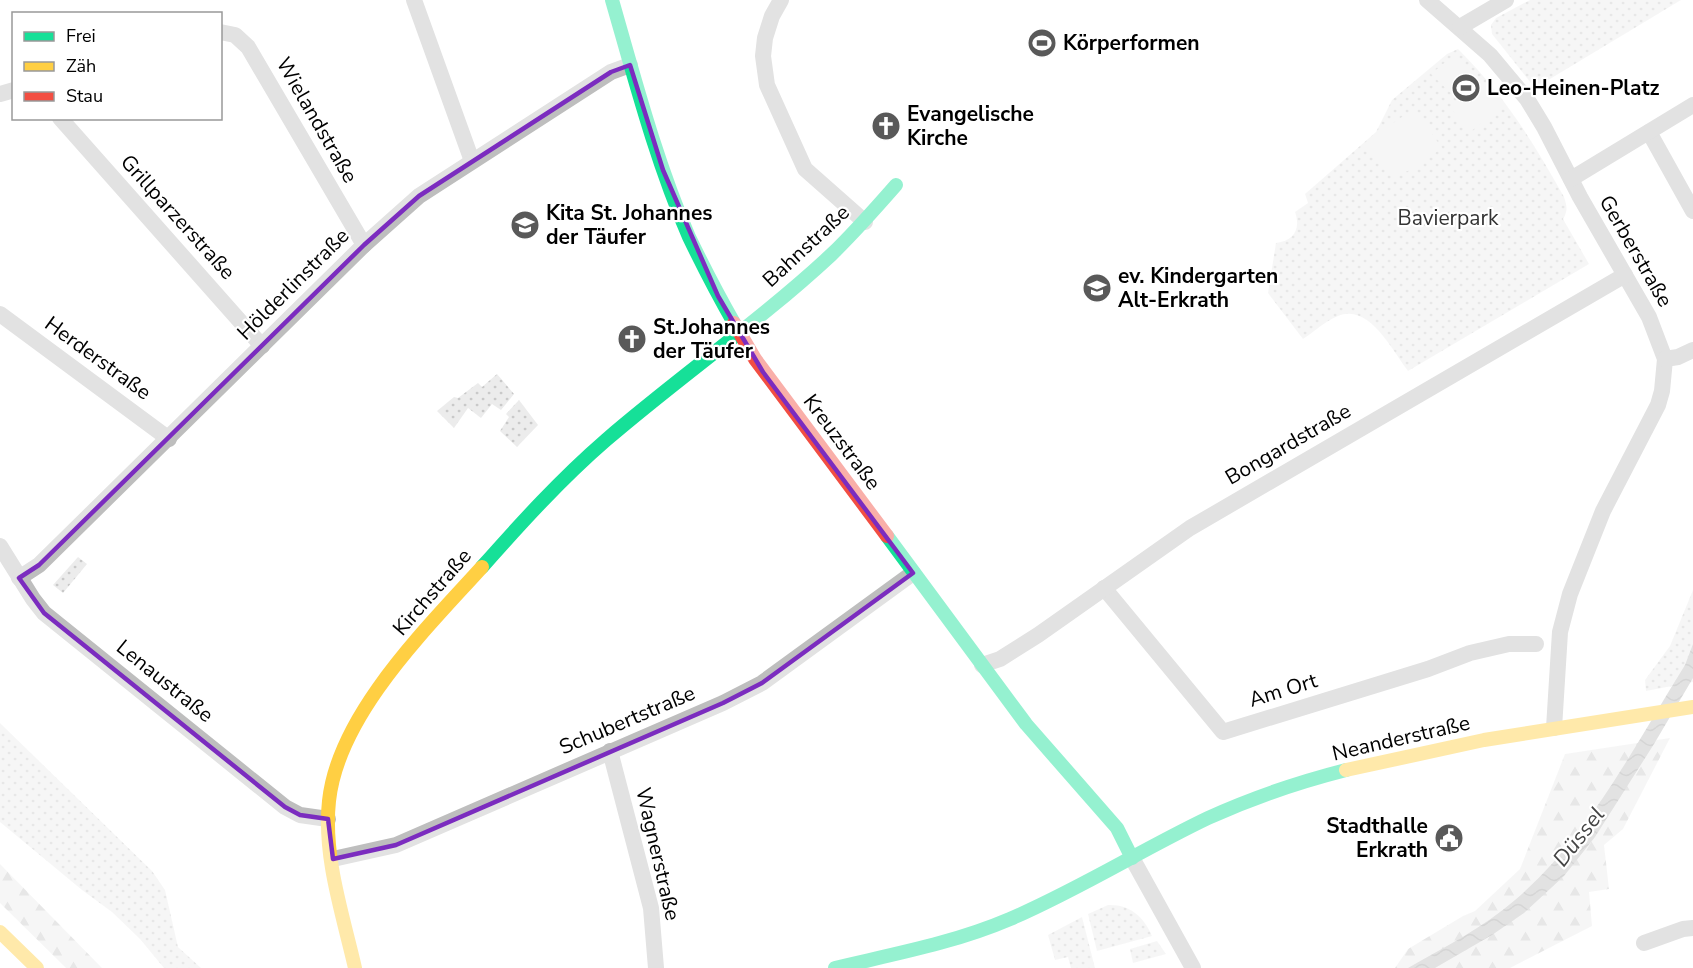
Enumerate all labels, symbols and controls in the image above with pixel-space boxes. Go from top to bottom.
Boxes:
legend [12,12,222,120]
text: Frei [66,24,96,48]
sports icon: Körperformen [1026,27,1058,59]
place label: Körperformen [1063,29,1200,57]
street label: Wielandstraße [270,52,364,188]
text: Zäh [66,54,96,78]
sports icon: Leo-Heinen-Platz [1450,72,1482,104]
place label: Leo-Heinen-Platz [1487,74,1660,102]
text: Stau [66,84,103,108]
place label: Evangelische Kirche [907,100,1034,152]
church icon: Evangelische Kirche [870,110,902,142]
street label: Grillparzerstraße [114,149,242,285]
street label: Gerberstraße [1593,190,1679,312]
place label: Kita St. Johannes der Täufer [546,199,713,251]
street label: Bahnstraße [757,199,855,293]
park label: Bavierpark [1398,204,1499,232]
school or university icon: Kita St. Johannes der Täufer [509,209,541,241]
street label: Hölderlinstraße [231,222,355,346]
place label: ev. Kindergarten Alt-Erkrath [1118,262,1278,314]
school or university icon: ev. Kindergarten Alt-Erkrath [1081,272,1113,304]
street label: Herderstraße [39,310,157,406]
place label: St.Johannes der Täufer [653,313,770,365]
church icon: St.Johannes der Täufer [616,323,648,355]
street label: Kreuzstraße [797,388,887,496]
street label: Bongardstraße [1220,397,1356,491]
street label: Kirchstraße [386,542,478,642]
street label: Lenaustraße [111,633,219,729]
street label: Am Ort [1245,666,1321,714]
street label: Schubertstraße [555,679,699,761]
street label: Neanderstraße [1329,709,1473,767]
street label: Wagnerstraße [629,785,687,923]
water label: Düssel [1546,801,1612,873]
place label: Stadthalle Erkrath [1326,812,1428,864]
public building icon: Stadthalle Erkrath [1433,822,1465,854]

